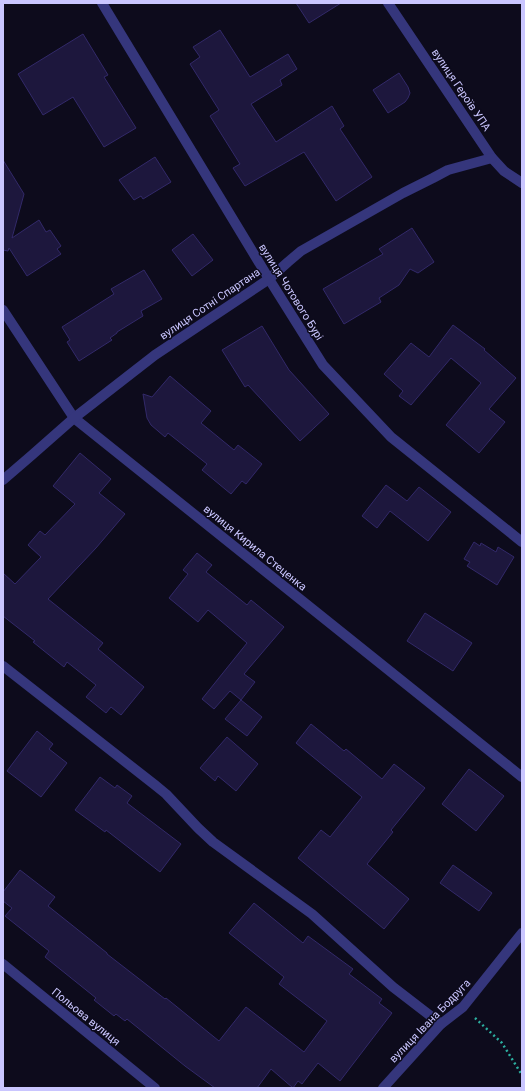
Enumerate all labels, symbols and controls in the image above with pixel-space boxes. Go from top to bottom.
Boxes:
street label: вулиця Героїв УПА [429,46,494,134]
street label: вулиця Чотового Бурі [256,241,326,343]
street label: вулиця Сотні Спартана [157,266,263,342]
street label: вулиця Кирила Стеценка [201,502,309,594]
street label: вулиця Івана Бодруга [387,977,473,1065]
street label: Польова вулиця [49,985,123,1049]

